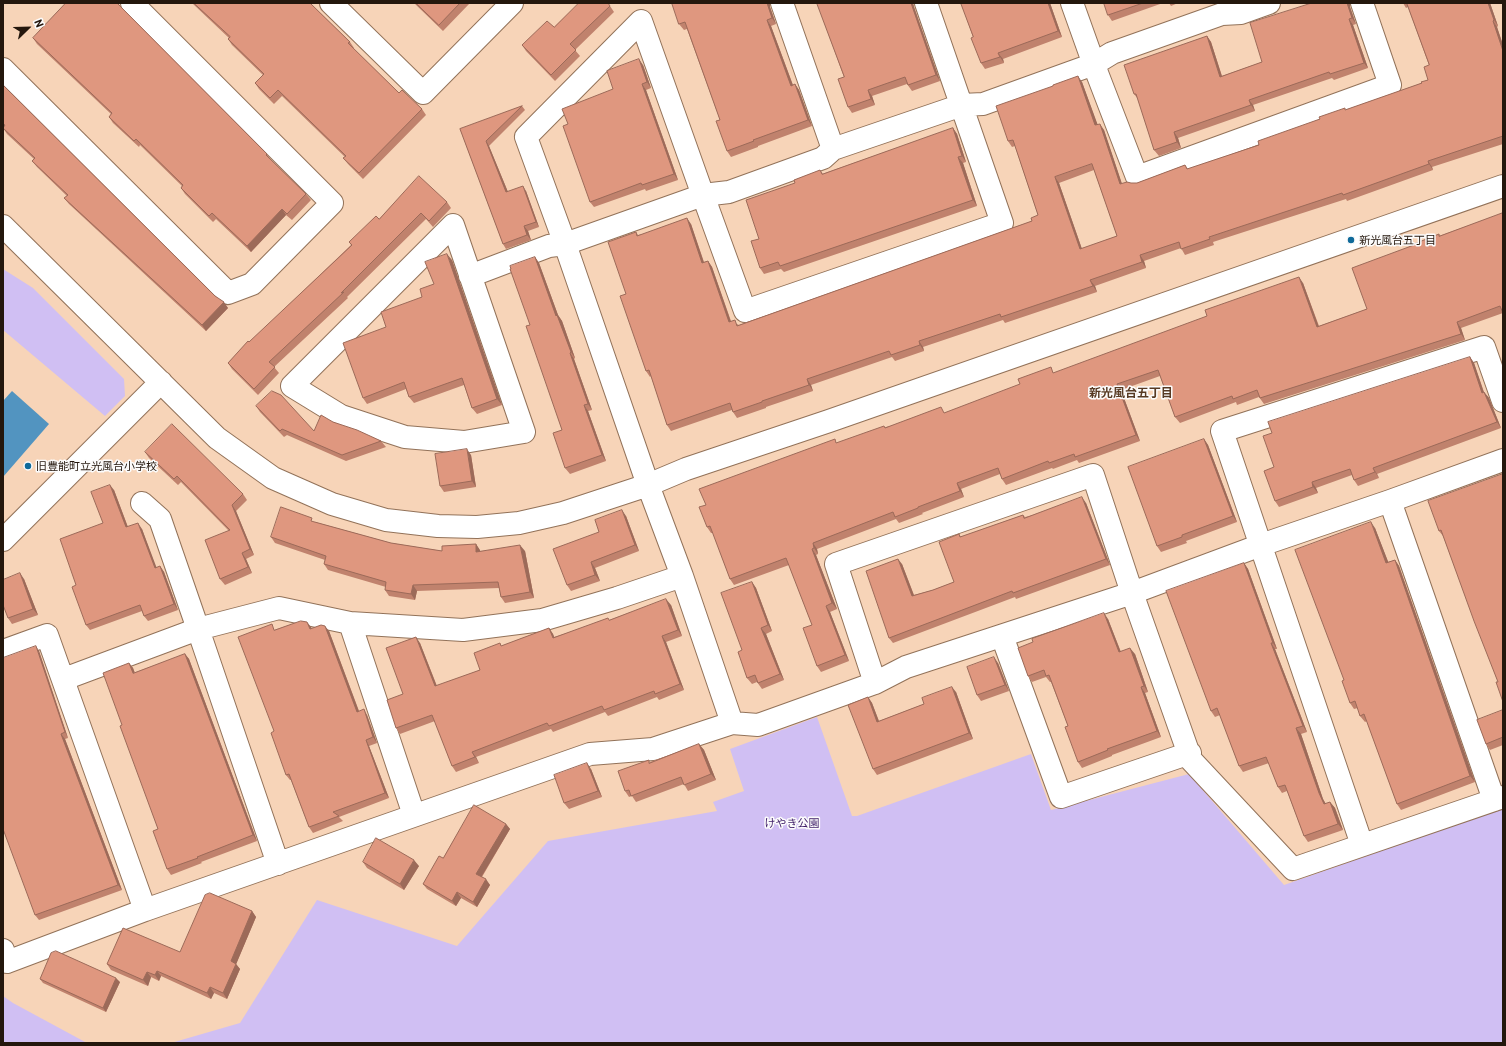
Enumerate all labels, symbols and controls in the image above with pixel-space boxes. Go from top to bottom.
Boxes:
north arrow [8,8,48,48]
text: N [32,17,47,29]
place label: 新光風台五丁目 [1359,233,1436,247]
marker: 新光風台五丁目 [1346,235,1356,245]
district label: 新光風台五丁目 [1089,386,1173,400]
place label: 旧豊能町立光風台小学校 [36,459,157,473]
marker: 旧豊能町立光風台小学校 [23,461,33,471]
park label: けやき公園 [765,816,819,830]

